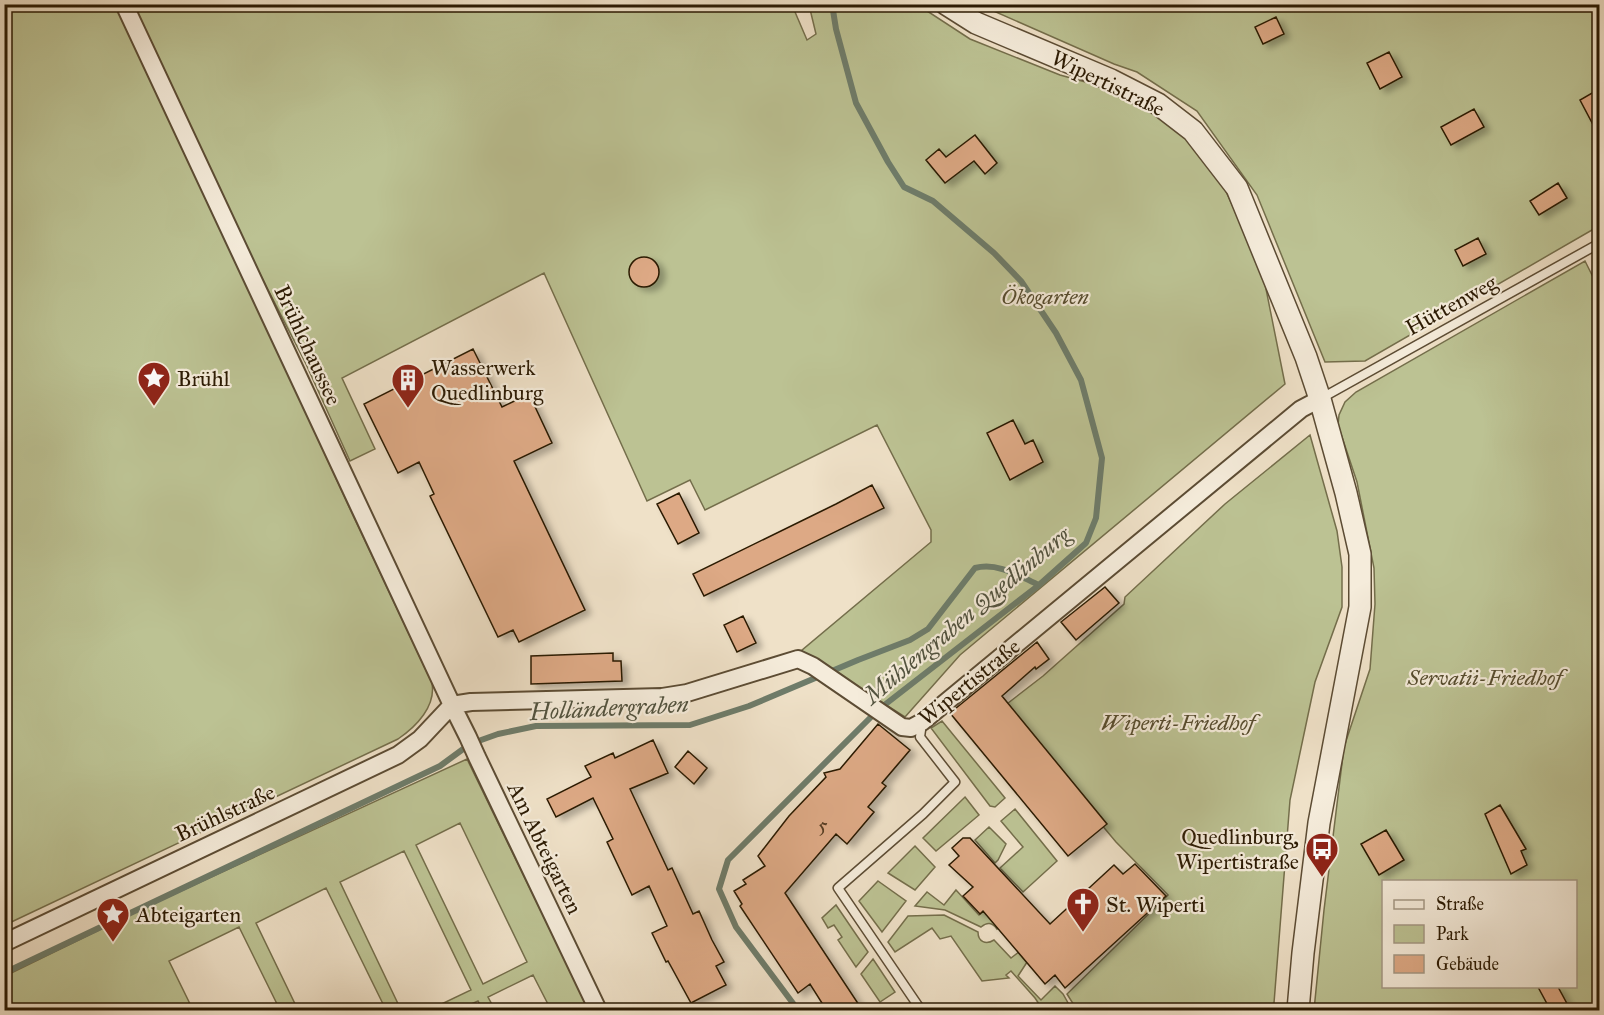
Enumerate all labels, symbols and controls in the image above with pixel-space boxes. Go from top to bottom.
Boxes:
street label: Wipertistraße [1047,44,1169,122]
street label: Hüttenweg [1400,268,1502,341]
street label: Brühlchaussee [268,281,348,409]
park label: Ökogarten [1001,283,1089,310]
place label: Wasserwerk Quedlinburg [431,354,544,406]
place icon: Brühl [136,360,172,407]
building icon: Wasserwerk Quedlinburg [390,362,426,409]
place label: Brühl [177,365,230,392]
water label: Mühlengraben Quedlinburg [856,518,1078,712]
street label: Wipertistraße [913,633,1025,731]
park label: Servatii-Friedhof [1407,664,1568,691]
water label: Holländergraben [528,689,690,727]
park label: Wiperti-Friedhof [1101,709,1261,736]
street label: Am Abteigarten [501,777,589,918]
street label: Brühlstraße [171,778,279,848]
house number: 5 [818,813,828,837]
place label: Quedlinburg, Wipertistraße [1176,823,1299,875]
bus stop icon: Quedlinburg, Wipertistraße [1304,831,1340,878]
legend [1382,880,1577,988]
church icon: St. Wiperti [1065,886,1101,933]
place label: St. Wiperti [1106,891,1205,918]
text: Straße [1436,893,1484,915]
place icon: Abteigarten [95,896,131,943]
place label: Abteigarten [135,901,241,928]
text: Park [1436,923,1469,945]
text: Gebäude [1436,953,1499,975]

